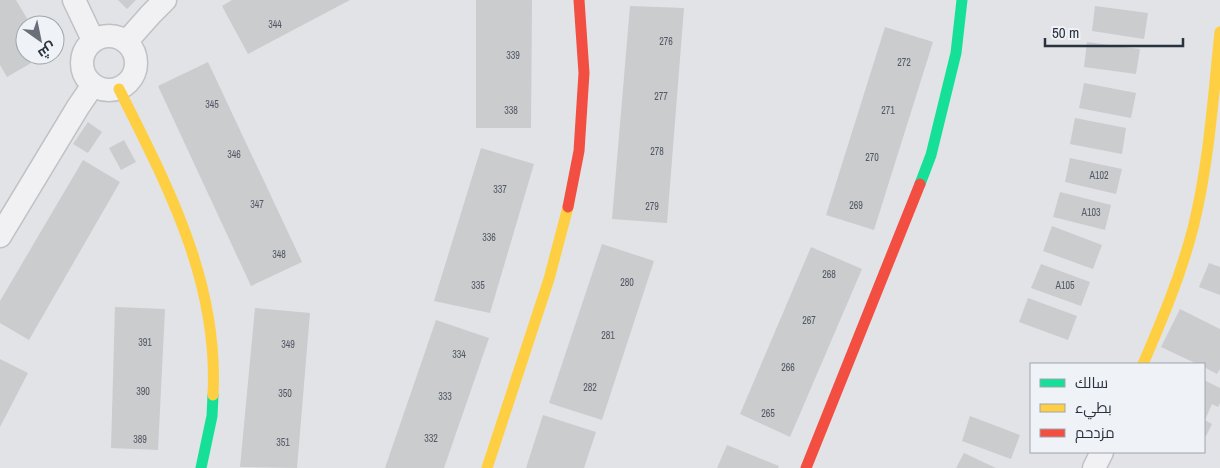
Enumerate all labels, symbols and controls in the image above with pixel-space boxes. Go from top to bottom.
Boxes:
north arrow [15,15,65,65]
scale bar [1045,15,1182,47]
house number: 344 [268,18,282,31]
text: 50 m [1052,22,1079,43]
house number: 276 [659,35,673,48]
text: ش [35,38,60,63]
house number: 339 [506,49,520,62]
house number: 272 [897,56,911,69]
house number: 277 [654,90,668,103]
house number: 345 [205,98,219,111]
house number: 338 [504,104,518,117]
house number: 271 [881,104,895,117]
house number: 278 [650,145,664,158]
house number: 346 [227,148,241,161]
house number: 270 [865,151,879,164]
house number: A102 [1088,169,1109,182]
house number: 337 [493,183,507,196]
house number: 347 [250,198,264,211]
house number: 269 [849,199,863,212]
house number: 279 [645,200,659,213]
house number: A103 [1080,206,1101,219]
house number: 336 [482,231,496,244]
house number: 348 [272,248,286,261]
house number: 268 [822,268,836,281]
house number: 280 [620,276,634,289]
house number: 335 [471,279,485,292]
house number: A105 [1054,279,1075,292]
house number: 267 [802,314,816,327]
house number: 281 [601,329,615,342]
house number: 391 [138,336,152,349]
house number: 349 [281,338,295,351]
house number: 334 [452,348,466,361]
house number: 266 [781,361,795,374]
legend [1030,363,1205,453]
text: سالك [1075,372,1108,393]
house number: 282 [583,381,597,394]
house number: 390 [136,385,150,398]
house number: 350 [278,387,292,400]
house number: 333 [438,390,452,403]
text: بطيء [1075,397,1112,420]
house number: 265 [761,407,775,420]
text: مزدحم [1075,422,1115,443]
house number: 332 [424,432,438,445]
house number: 389 [133,433,147,446]
house number: 351 [276,436,290,449]

